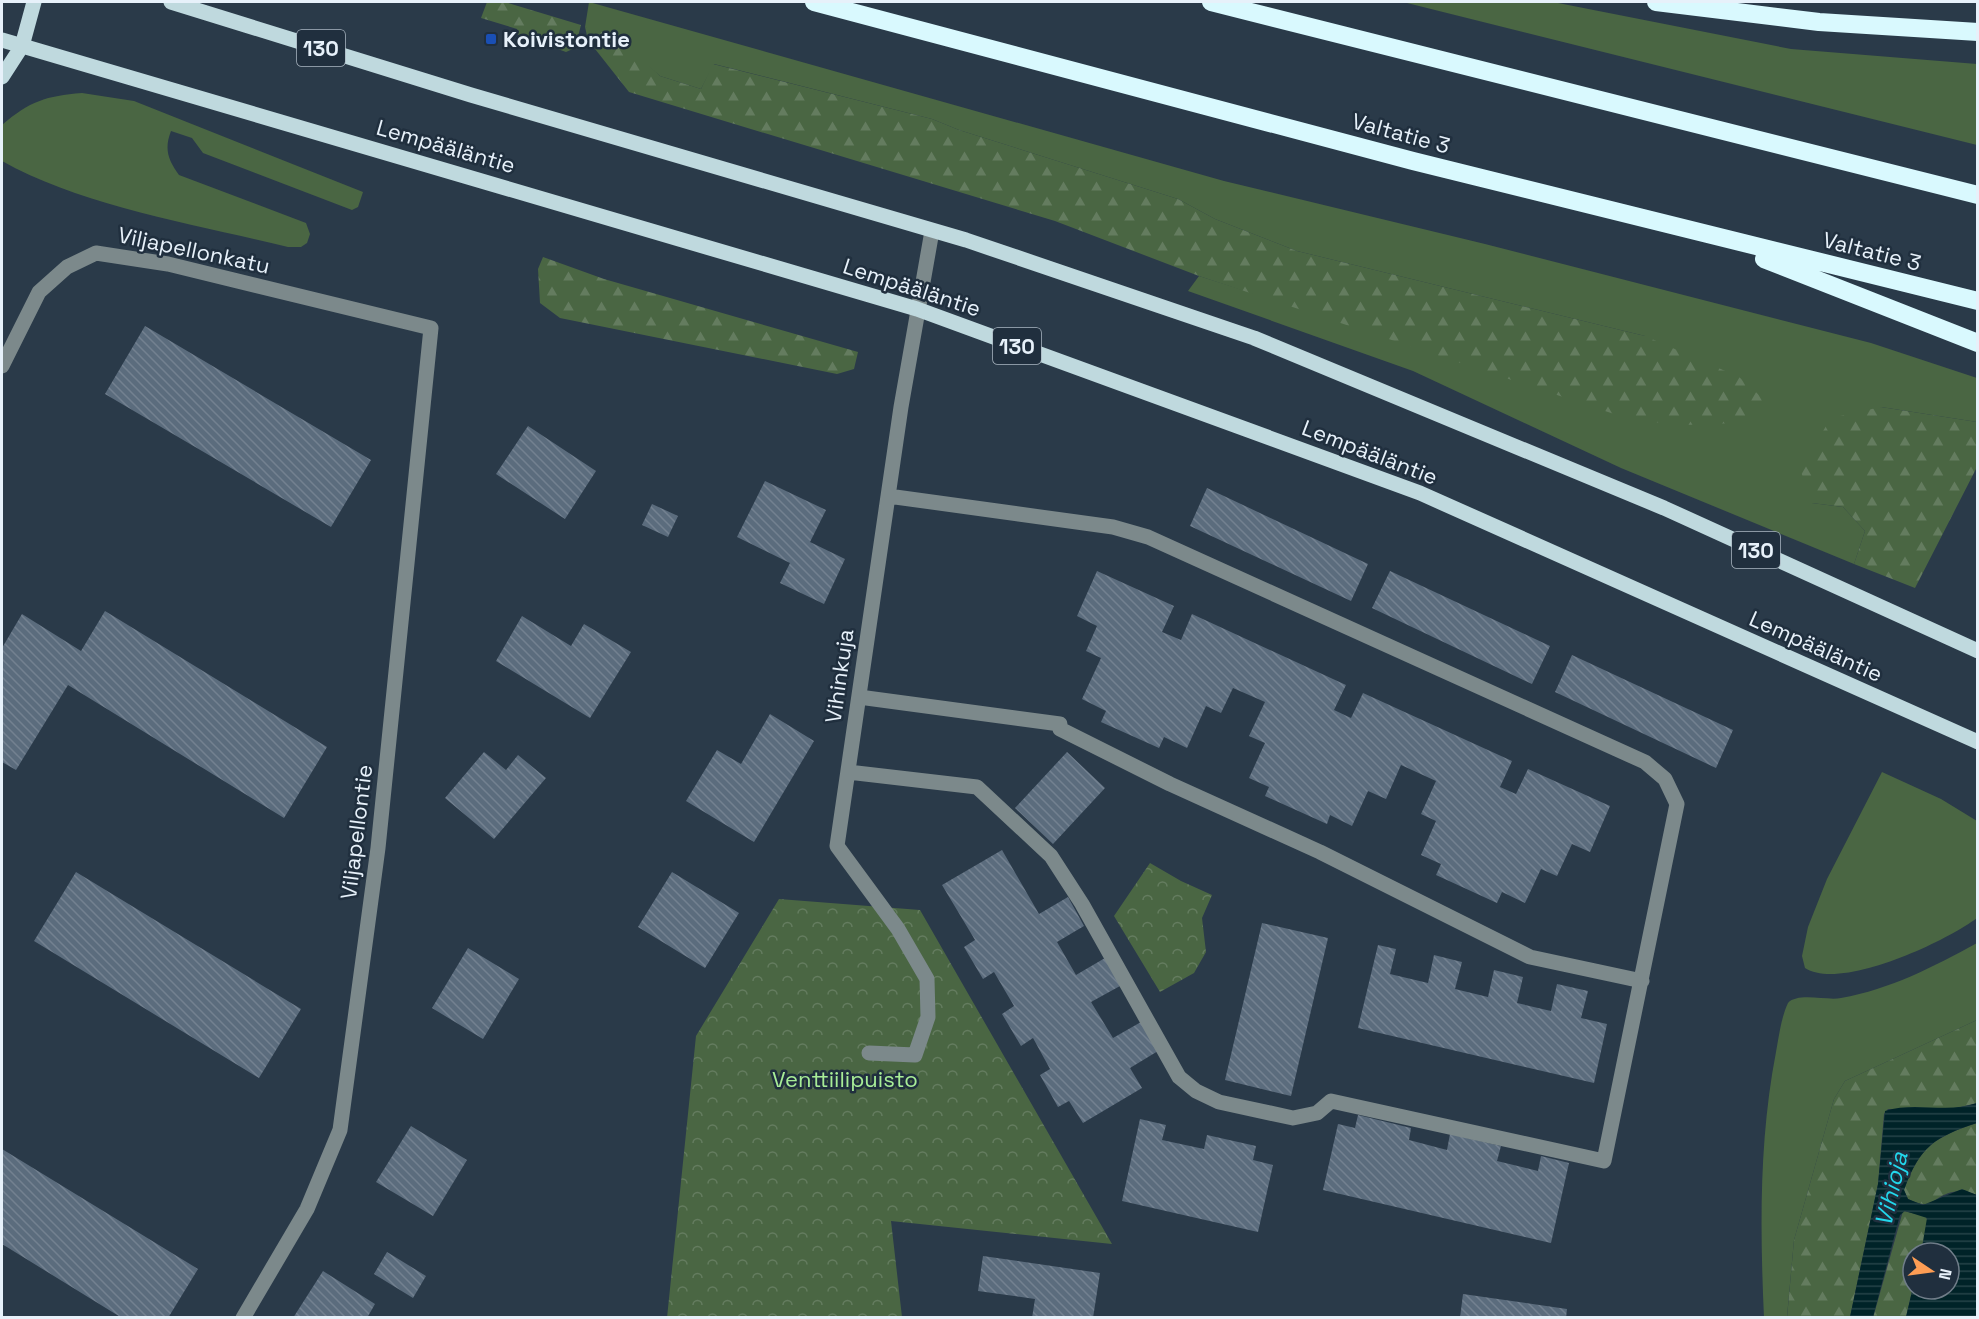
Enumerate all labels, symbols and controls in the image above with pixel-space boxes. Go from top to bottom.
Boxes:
place label: Koivistontie [503,25,630,53]
road number: 130 [297,30,345,66]
marker: Koivistontie [484,32,498,46]
street label: Valtatie 3 [1349,106,1453,160]
street label: Lempääläntie [373,113,519,179]
street label: Viljapellonkatu [115,220,273,280]
street label: Valtatie 3 [1820,225,1924,277]
street label: Lempääläntie [840,252,984,322]
road number: 130 [993,328,1041,364]
street label: Lempääläntie [1298,413,1442,491]
road number: 130 [1732,532,1780,568]
street label: Lempääläntie [1745,604,1887,688]
street label: Vihinkuja [819,627,860,725]
street label: Viljapellontie [334,763,378,901]
park label: Venttiilipuisto [772,1065,918,1093]
water label: Vihioja [1867,1148,1915,1229]
north arrow [1901,1241,1961,1301]
text: N [1934,1267,1957,1282]

